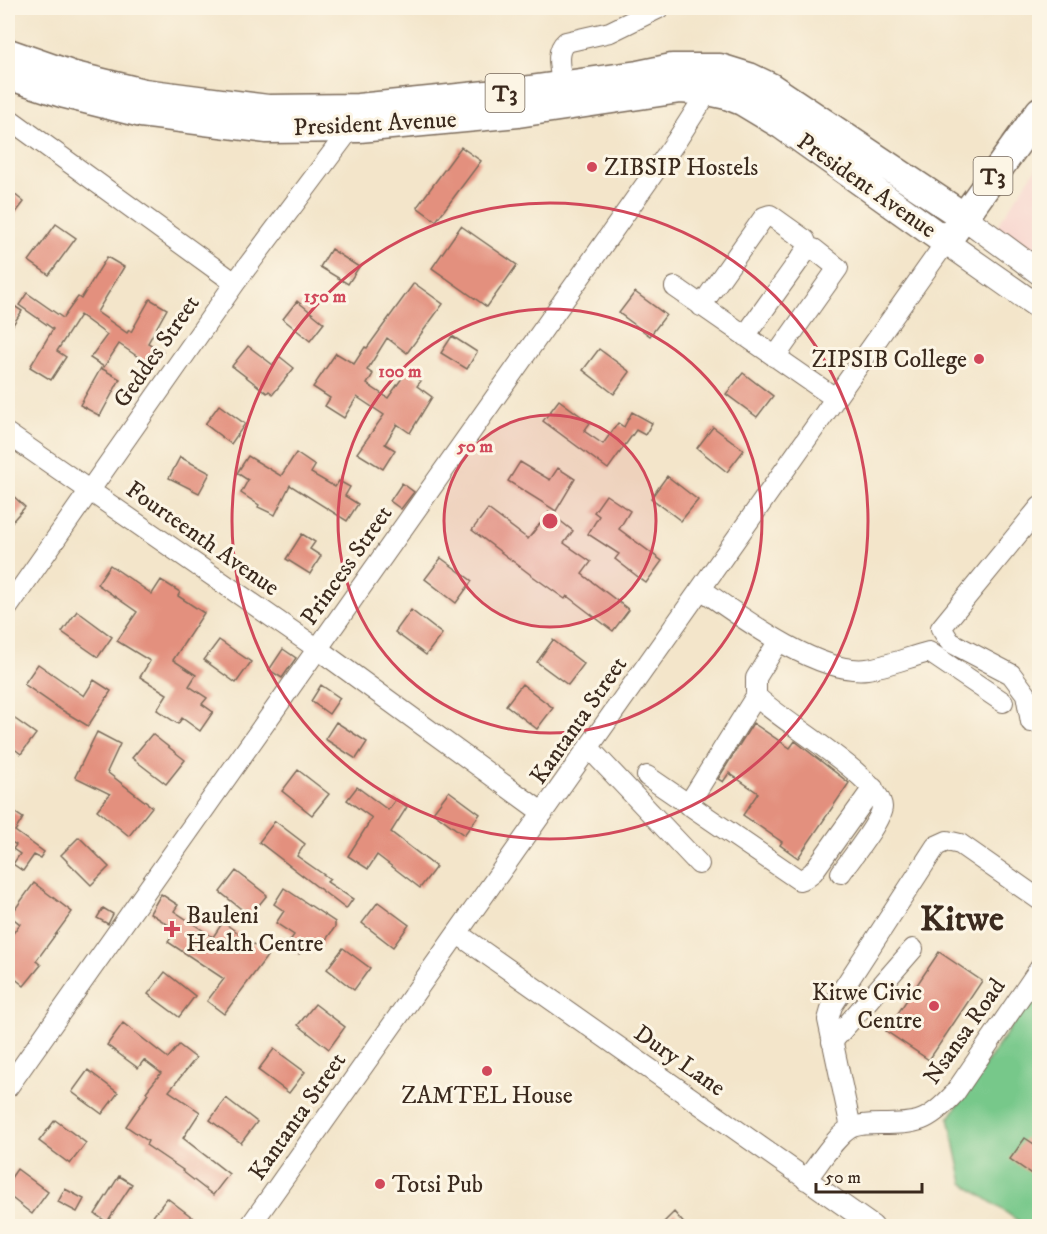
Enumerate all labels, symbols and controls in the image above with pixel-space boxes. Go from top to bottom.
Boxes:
road number: T3 [486,74,524,112]
street label: President Avenue [293,105,457,143]
street label: President Avenue [791,127,942,245]
place label: ZIBSIP Hostels [604,153,758,183]
road number: T3 [974,157,1012,195]
marker: ZIBSIP Hostels [585,160,599,174]
text: 150 m [304,286,347,308]
street label: Geddes Street [107,289,207,414]
place label: ZIPSIB College [812,345,967,375]
marker: ZIPSIB College [972,352,986,366]
text: 100 m [378,361,422,383]
text: 50 m [456,436,493,458]
street label: Fourteenth Avenue [120,475,285,603]
street label: Princess Street [294,499,399,631]
centre of rings [540,511,560,531]
street label: Kantanta Street [524,650,634,790]
district label: Kitwe [920,897,1004,942]
place label: Bauleni Health Centre [186,901,323,959]
marker: Bauleni Health Centre [163,920,181,938]
street label: Nsansa Road [917,973,1012,1091]
place label: Kitwe Civic Centre [812,978,922,1036]
marker: Kitwe Civic Centre [927,999,941,1013]
street label: Dury Lane [628,1018,731,1103]
street label: Kantanta Street [243,1046,353,1186]
marker: ZAMTEL House [480,1064,494,1078]
place label: ZAMTEL House [401,1081,573,1111]
scale bar [816,1156,922,1194]
text: 50 m [825,1167,861,1189]
place label: Totsi Pub [392,1170,483,1200]
marker: Totsi Pub [373,1177,387,1191]

